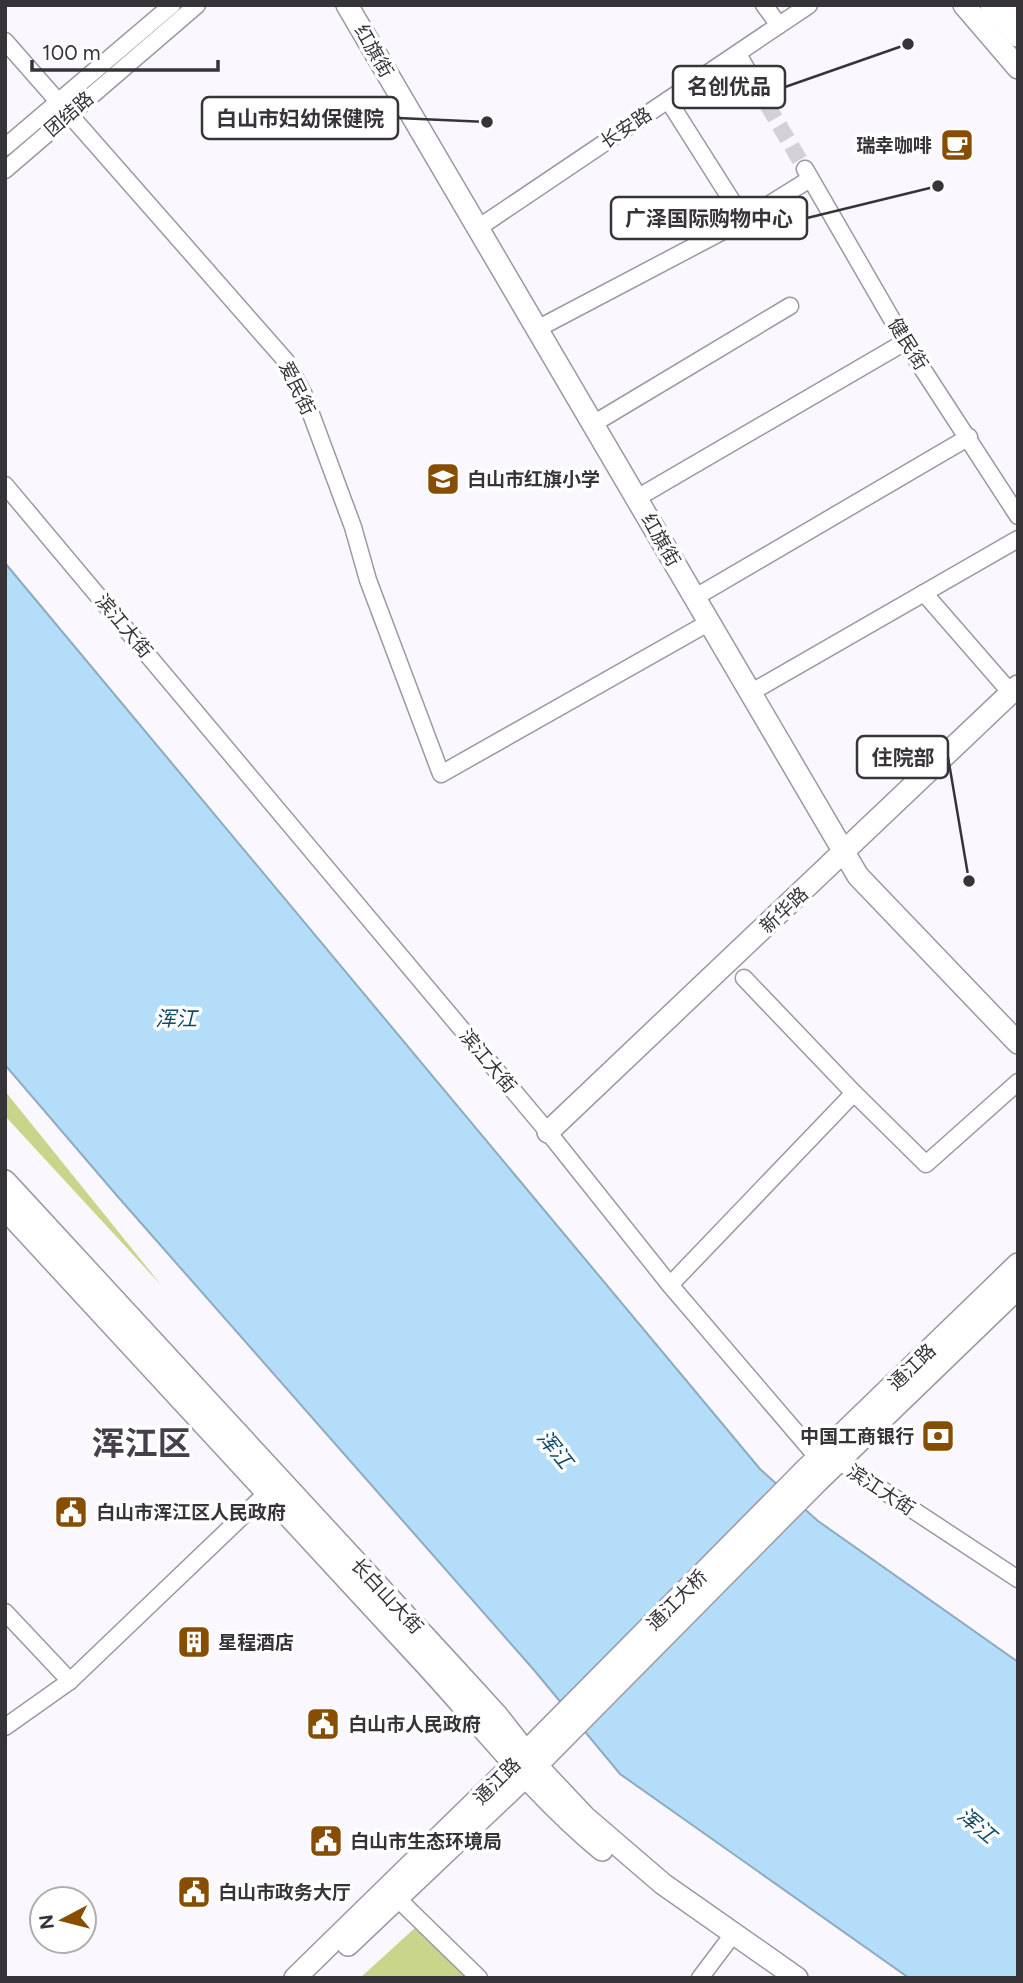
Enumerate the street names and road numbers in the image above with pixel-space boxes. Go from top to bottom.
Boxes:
street label: 红旗街 [350,21,398,81]
street label: 团结路 [40,87,98,141]
street label: 长安路 [596,103,656,153]
street label: 健民街 [883,314,933,374]
street label: 爱民街 [274,357,320,419]
street label: 红旗街 [637,510,685,570]
street label: 滨江大街 [91,589,157,663]
street label: 新华路 [755,882,813,938]
street label: 滨江大街 [455,1024,521,1098]
street label: 通江路 [884,1339,940,1395]
street label: 滨江大街 [843,1460,919,1520]
street label: 长白山大街 [346,1553,428,1639]
street label: 通江大桥 [642,1565,712,1635]
street label: 通江路 [469,1753,525,1809]

